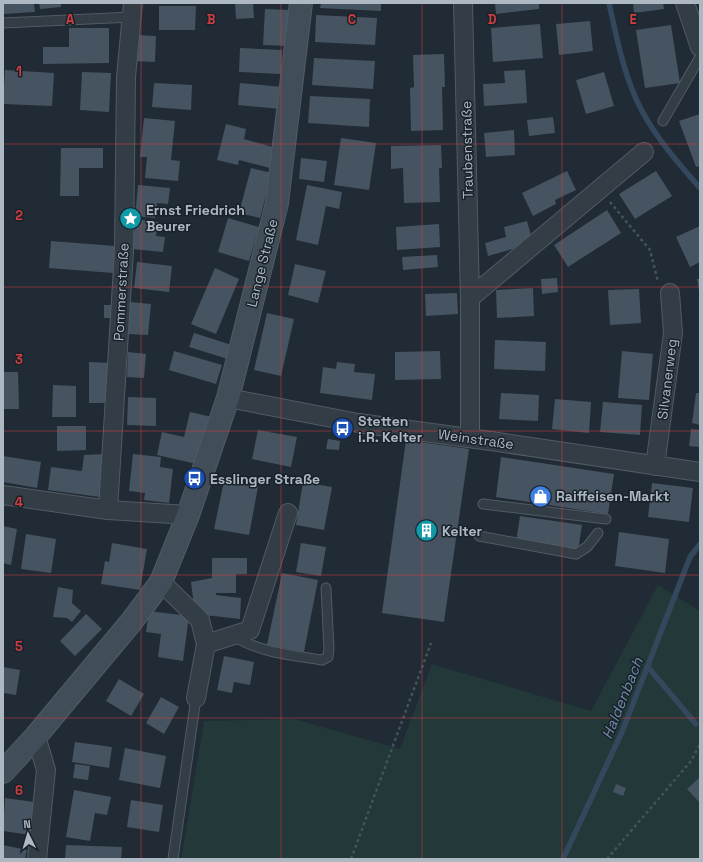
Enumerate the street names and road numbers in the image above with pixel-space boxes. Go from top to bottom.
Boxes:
street label: Traubenstraße [457,101,477,199]
street label: Lange Straße [242,217,282,309]
street label: Pommerstraße [109,243,133,341]
street label: Silvanerweg [653,338,681,420]
street label: Weinstraße [437,425,515,453]

